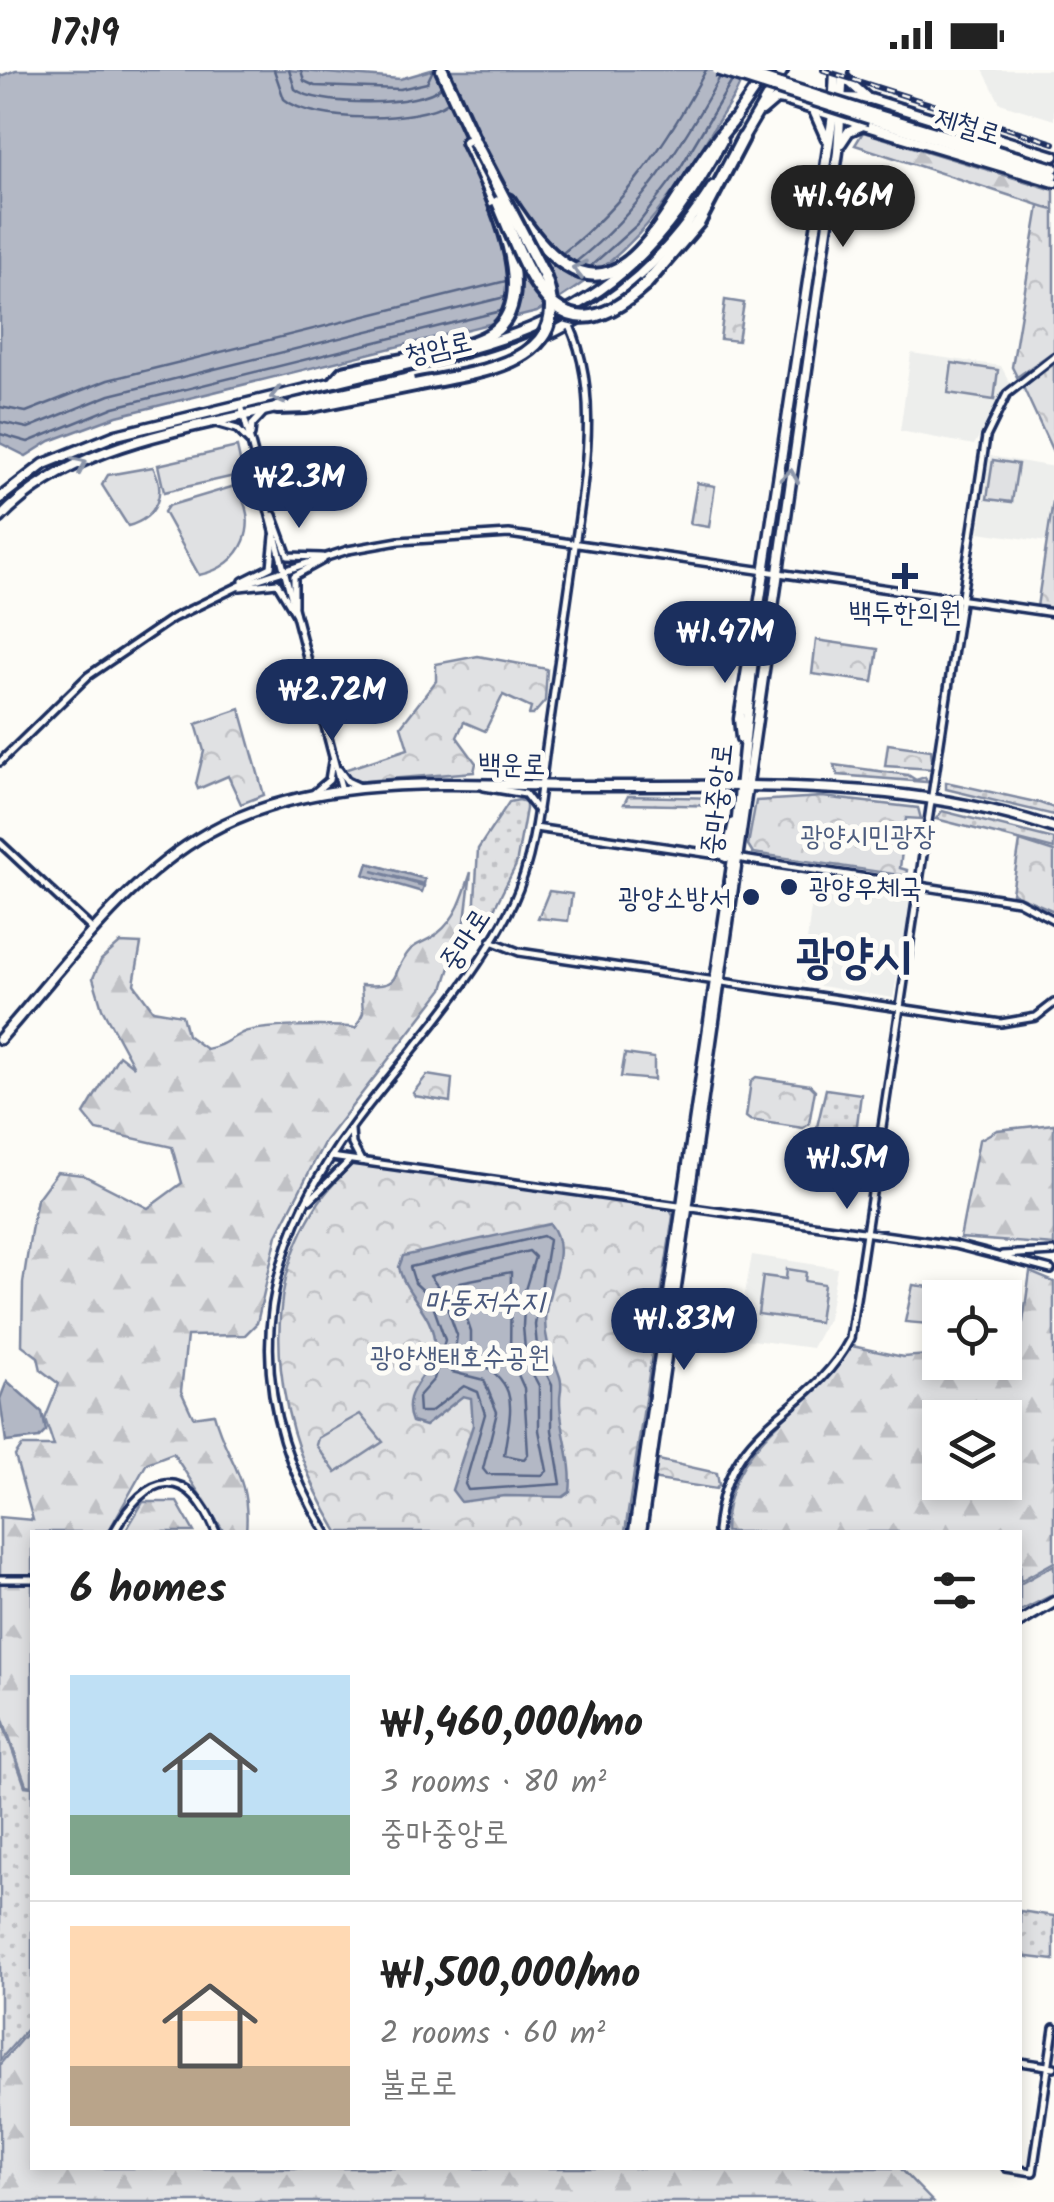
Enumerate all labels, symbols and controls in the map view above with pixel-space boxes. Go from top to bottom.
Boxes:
text: 17:19 [50,5,119,65]
street label: 제철로 [928,96,1006,159]
pin: ₩1.46M [762,165,924,250]
text: ₩1.46M [793,172,893,223]
one-way arrow [570,260,587,281]
street label: 청암로 [401,320,477,379]
one-way arrow [269,384,286,405]
pin: ₩2.3M [229,446,369,531]
text: ₩2.3M [253,453,345,504]
one-way arrow [70,456,88,476]
one-way arrow [779,467,800,484]
marker: 백두한의원 [892,563,918,589]
place label: 백두한의원 [849,591,961,636]
pin: ₩1.47M [644,601,806,686]
text: ₩1.47M [676,608,774,659]
pin: ₩2.72M [251,659,413,744]
text: ₩2.72M [278,666,386,717]
street label: 중마중앙로 [690,741,747,858]
street label: 백운로 [478,742,546,789]
park label: 광양시민광장 [800,815,936,860]
place label: 광양우체국 [809,867,922,912]
marker: 광양우체국 [778,876,800,898]
place label: 광양소방서 [618,877,731,922]
marker: 광양소방서 [740,886,762,908]
street label: 중마로 [429,900,503,981]
district label: 광양시 [796,921,912,997]
pin: ₩1.5M [777,1127,917,1212]
text: ₩1.5M [806,1134,888,1185]
water label: 마동저수지 [424,1279,547,1327]
map controls [922,1280,1022,1500]
button: locate [922,1280,1022,1380]
pin: ₩1.83M [603,1288,765,1373]
text: ₩1.83M [633,1295,735,1346]
park label: 광양생태호수공원 [370,1336,550,1381]
button: layers [922,1400,1022,1500]
text: 6 homes [70,1557,226,1624]
icon: filters [927,1563,982,1618]
text: ₩1,460,000/mo [380,1691,643,1758]
icon: home [150,1715,270,1835]
text: 3 rooms · 80 m² [380,1758,606,1809]
text: 중마중앙로 [380,1809,509,1860]
text: ₩1,500,000/mo [380,1942,640,2009]
icon: home [150,1966,270,2086]
text: 2 rooms · 60 m² [380,2009,605,2060]
text: 불로로 [380,2060,457,2111]

